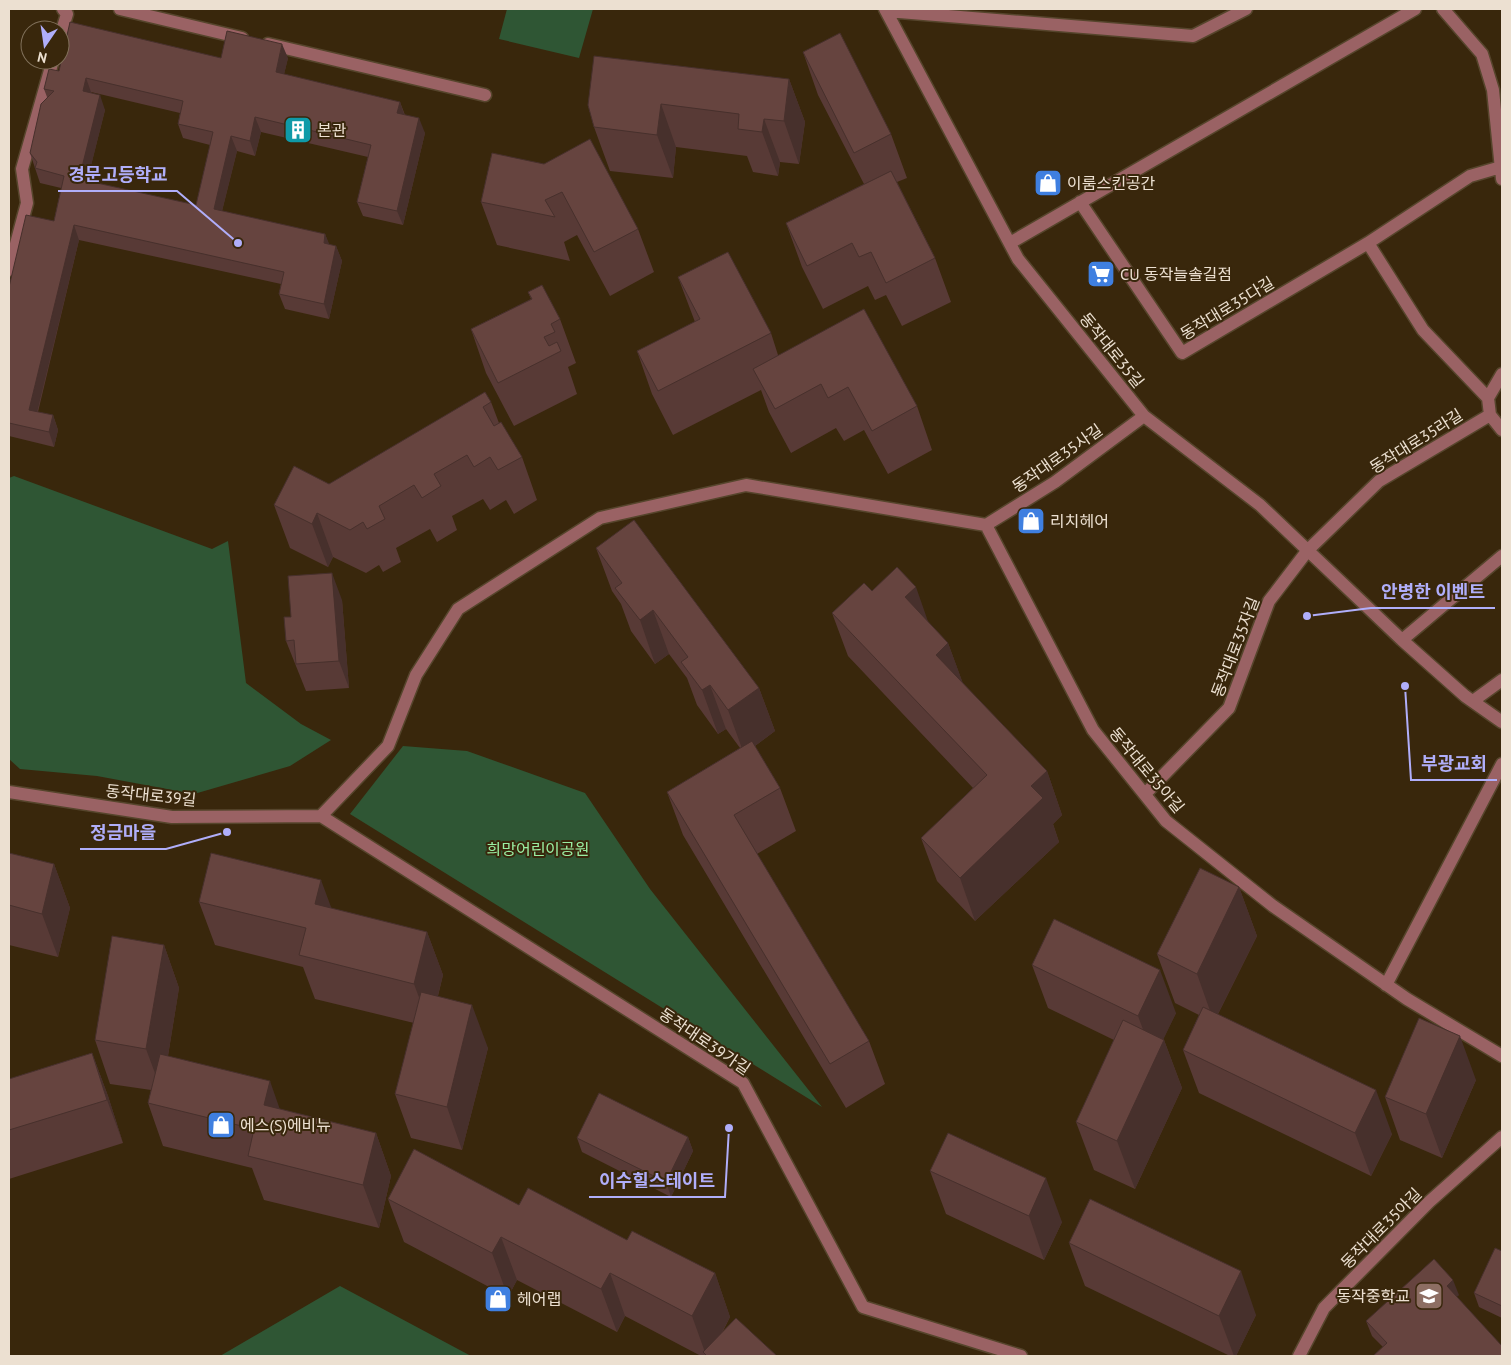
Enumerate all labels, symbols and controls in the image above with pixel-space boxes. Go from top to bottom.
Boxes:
north arrow [20,20,70,70]
text: N [36,48,49,67]
building icon: 본관 [283,115,313,145]
place label: 본관 [317,120,347,140]
callout: 경문고등학교 [58,158,177,191]
text: 경문고등학교 [68,163,168,186]
shop icon: 이룸스킨공간 [1033,168,1063,198]
place label: 이룸스킨공간 [1067,173,1156,193]
supermarket icon: CU 동작늘솔길점 [1086,259,1116,289]
place label: CU 동작늘솔길점 [1120,264,1232,284]
street label: 동작대로35다길 [1177,272,1277,344]
street label: 동작대로35길 [1076,308,1148,392]
street label: 동작대로35라길 [1366,404,1466,478]
street label: 동작대로35사길 [1008,419,1106,497]
shop icon: 리치헤어 [1016,506,1046,536]
place label: 리치헤어 [1050,511,1109,531]
callout: 안병한 이벤트 [1371,575,1495,608]
text: 안병한 이벤트 [1381,580,1485,603]
street label: 동작대로35자길 [1207,594,1263,700]
street label: 동작대로35아길 [1105,723,1189,817]
callout: 부광교회 [1411,747,1497,780]
text: 부광교회 [1421,752,1487,775]
street label: 동작대로39길 [105,780,197,810]
callout: 정금마을 [80,816,166,849]
text: 정금마을 [90,821,156,844]
park label: 희망어린이공원 [486,839,590,859]
street label: 동작대로39가길 [656,1003,754,1079]
shop icon: 에스(S)에비뉴 [206,1110,236,1140]
place label: 에스(S)에비뉴 [240,1115,331,1135]
callout: 이수힐스테이트 [589,1164,725,1197]
text: 이수힐스테이트 [599,1169,715,1192]
street label: 동작대로35아길 [1337,1184,1425,1272]
school or university icon: 동작중학교 [1414,1281,1444,1311]
shop icon: 헤어랩 [483,1284,513,1314]
place label: 동작중학교 [1336,1286,1410,1306]
place label: 헤어랩 [517,1289,561,1309]

